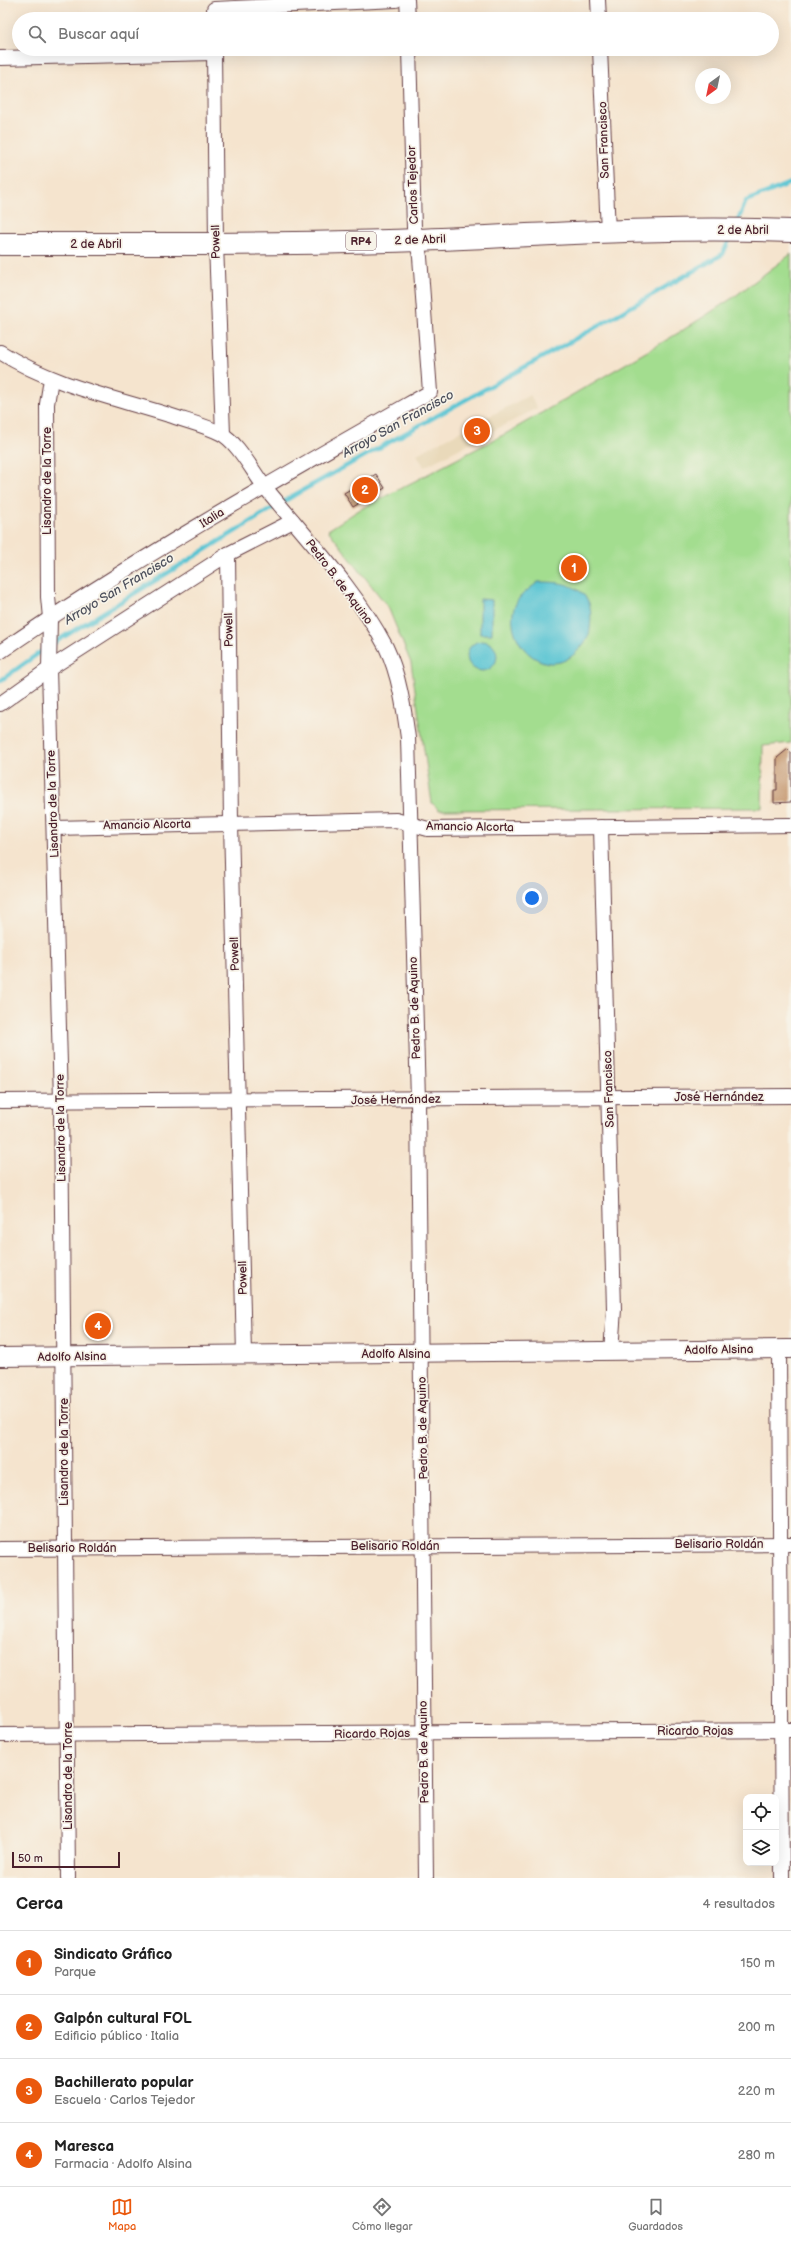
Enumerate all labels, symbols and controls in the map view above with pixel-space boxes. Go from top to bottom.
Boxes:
search box [12,12,779,56]
icon: search [26,23,48,45]
text: Buscar aquí [58,25,139,44]
north arrow [695,68,731,104]
street label: San Francisco [595,101,613,179]
street label: Carlos Tejedor [404,145,422,225]
street label: 2 de Abril [717,223,769,238]
street label: Powell [208,225,224,259]
road number: RP4 [346,232,376,250]
street label: 2 de Abril [394,232,446,248]
street label: 2 de Abril [70,237,122,252]
water label: Arroyo San Francisco [339,386,457,462]
pin: 3 [464,416,490,446]
street label: Lisandro de la Torre [40,427,55,535]
pin: 2 [352,475,378,505]
street label: Italia [197,505,227,531]
street label: Pedro B. de Aquino [302,536,376,628]
water label: Arroyo San Francisco [60,550,177,629]
pin: 1 [561,553,587,583]
street label: Powell [221,613,237,647]
street label: Lisandro de la Torre [44,750,62,858]
street label: Amancio Alcorta [103,817,191,833]
street label: Amancio Alcorta [426,819,514,835]
your location [522,888,542,908]
street label: Powell [227,937,243,971]
street label: Pedro B. de Aquino [406,956,424,1060]
street label: San Francisco [600,1050,618,1128]
street label: Lisandro de la Torre [53,1074,69,1182]
street label: José Hernández [674,1090,764,1105]
street label: José Hernández [351,1092,441,1108]
street label: Powell [235,1261,251,1295]
pin: 4 [85,1311,111,1341]
street label: Adolfo Alsina [684,1342,754,1358]
street label: Adolfo Alsina [361,1347,431,1362]
street label: Adolfo Alsina [37,1349,107,1365]
street label: Pedro B. de Aquino [415,1376,431,1480]
street label: Lisandro de la Torre [57,1398,72,1506]
street label: Belisario Roldán [674,1537,764,1552]
street label: Belisario Roldán [350,1539,440,1554]
street label: Belisario Roldán [27,1541,117,1556]
street label: Pedro B. de Aquino [416,1700,432,1804]
street label: Lisandro de la Torre [61,1722,76,1830]
street label: Ricardo Rojas [657,1724,733,1739]
street label: Ricardo Rojas [334,1726,410,1742]
map controls [743,1794,779,1866]
button: locate [743,1794,779,1830]
button: layers [743,1830,779,1866]
scale bar [12,1850,120,1869]
text: 50 m [18,1852,43,1865]
text: Cerca [16,1894,63,1914]
text: 4 resultados [703,1896,775,1912]
text: Sindicato Gráfico [54,1945,172,1964]
text: 1 [26,1955,32,1971]
text: 150 m [741,1955,775,1971]
text: Parque [54,1964,96,1980]
text: Galpón cultural FOL [54,2009,192,2028]
text: 2 [25,2019,33,2035]
text: 200 m [738,2019,775,2035]
text: Edificio público · Italia [54,2028,179,2044]
text: Bachillerato popular [54,2073,194,2092]
text: 3 [25,2083,33,2099]
text: 220 m [738,2083,775,2099]
text: Escuela · Carlos Tejedor [54,2092,195,2108]
text: Maresca [54,2137,114,2156]
text: 4 [25,2147,33,2163]
text: 280 m [738,2147,775,2163]
text: Farmacia · Adolfo Alsina [54,2156,192,2172]
tab: Mapa [108,2196,136,2233]
tab: Cómo llegar [352,2196,412,2233]
tab: Guardados [628,2196,683,2233]

